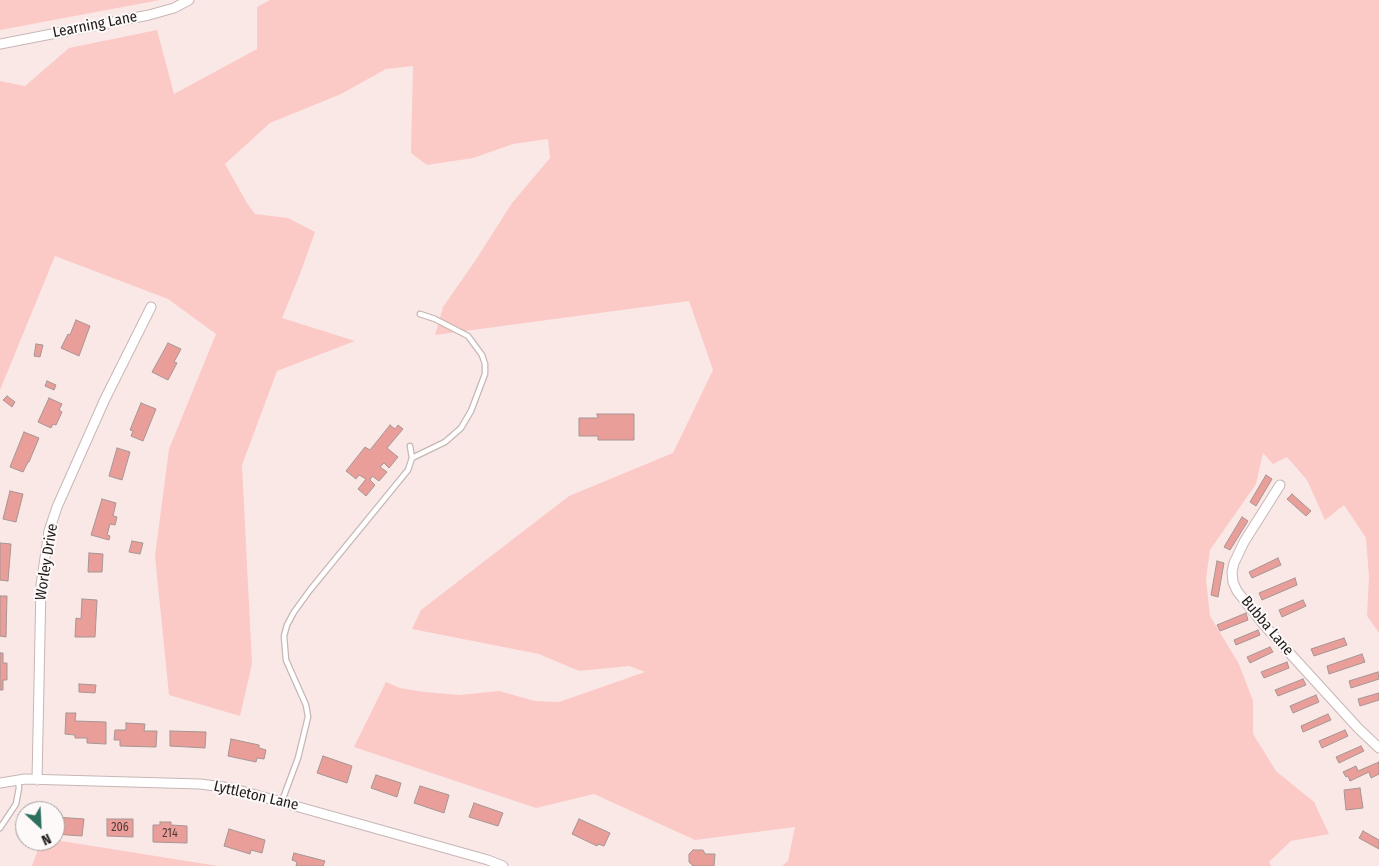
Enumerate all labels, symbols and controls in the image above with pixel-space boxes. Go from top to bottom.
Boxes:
street label: Learning Lane [51,8,139,42]
street label: Worley Drive [32,522,62,602]
street label: Bubba Lane [1237,593,1297,659]
street label: Lyttleton Lane [212,777,300,815]
north arrow [15,801,65,851]
house number: 206 [111,821,129,835]
house number: 214 [162,827,178,841]
text: N [39,830,54,849]

